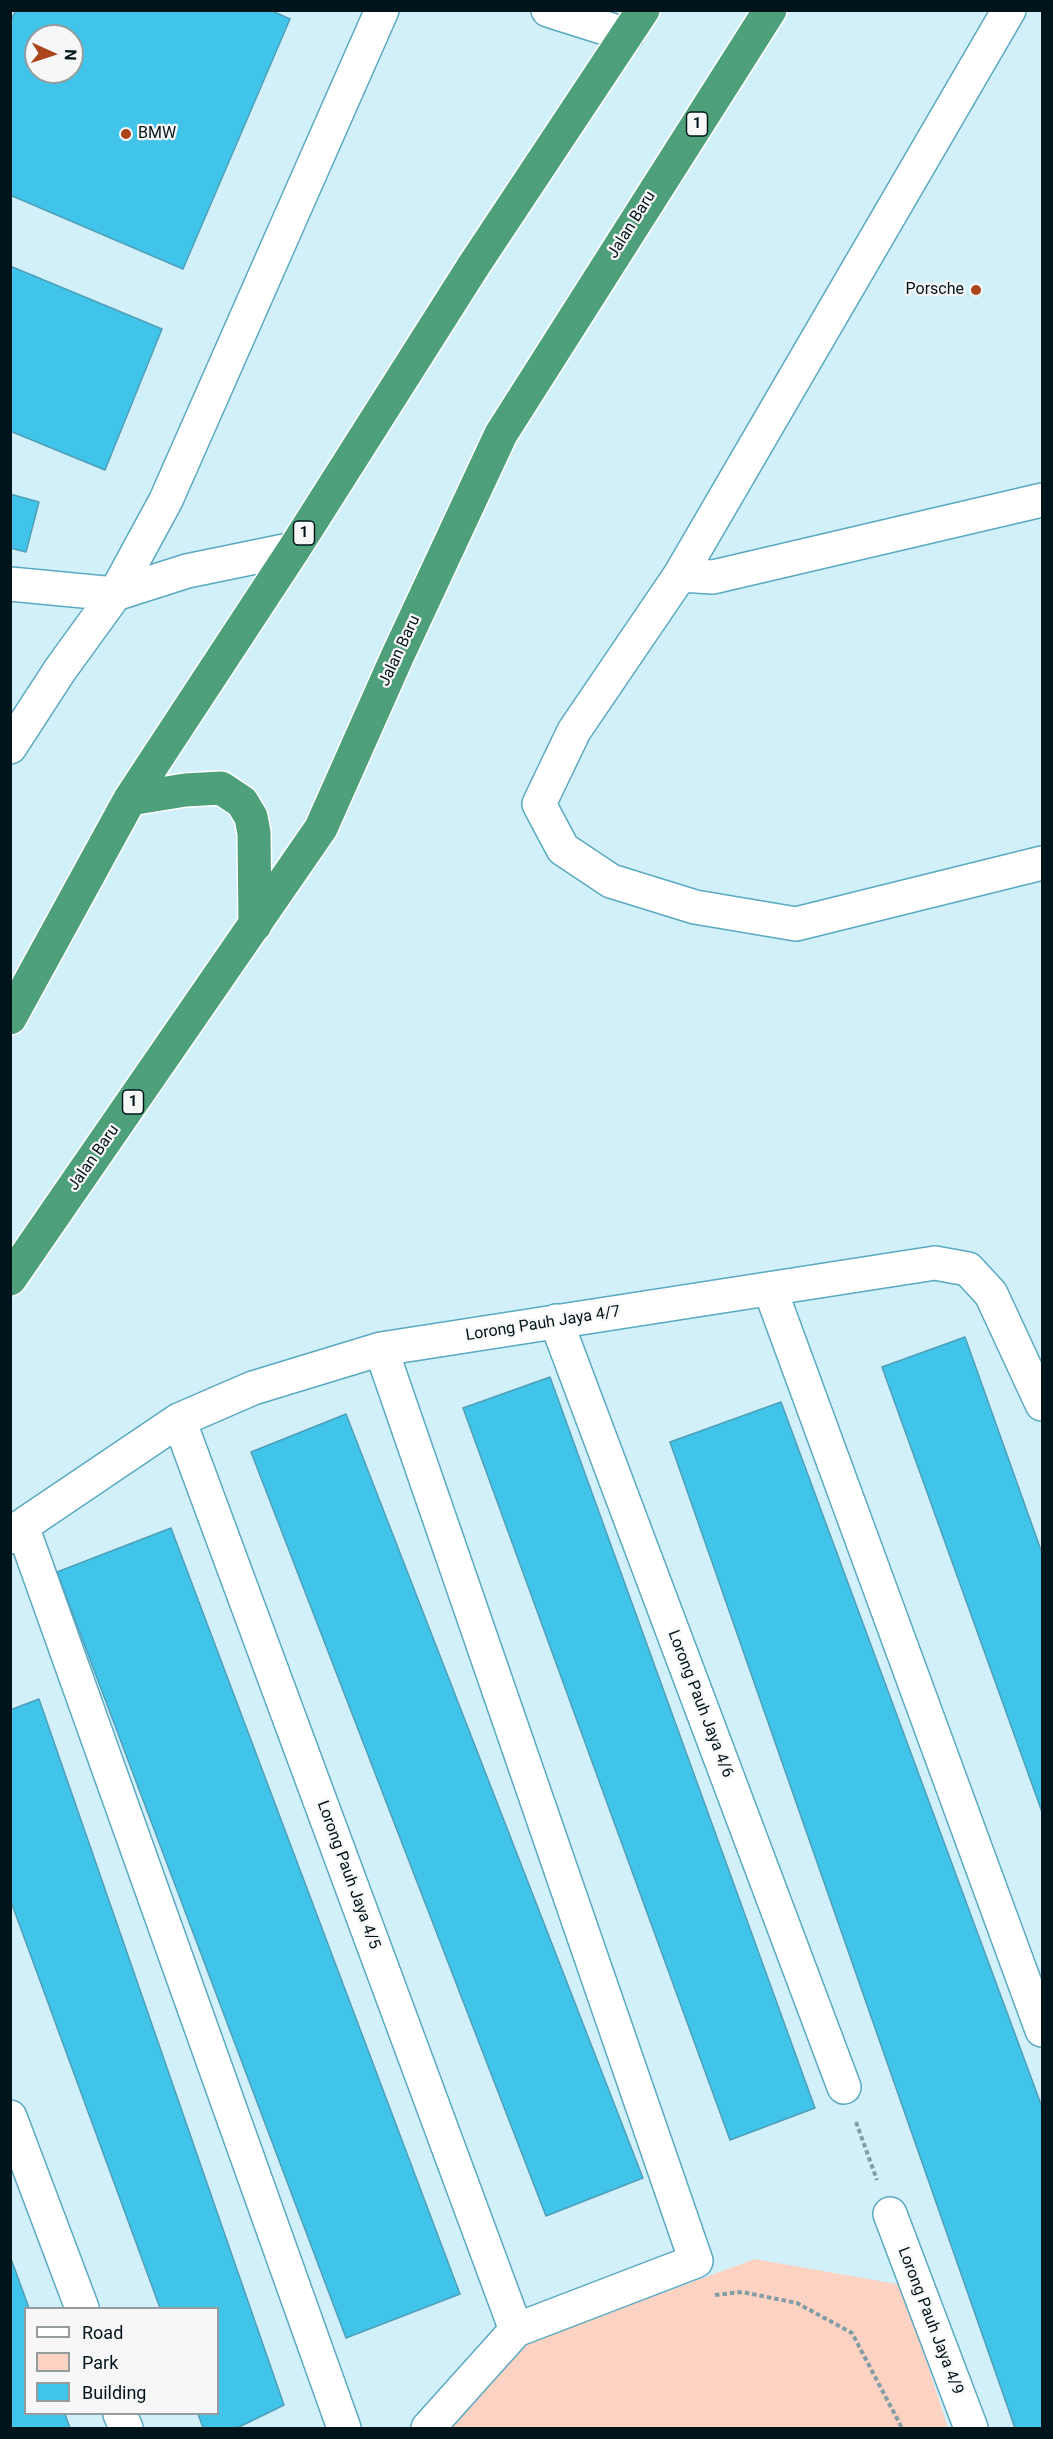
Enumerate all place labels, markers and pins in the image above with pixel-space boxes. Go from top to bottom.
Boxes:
place label: BMW [138,124,176,144]
marker: BMW [119,127,133,141]
place label: Porsche [906,280,964,300]
marker: Porsche [969,283,983,297]

